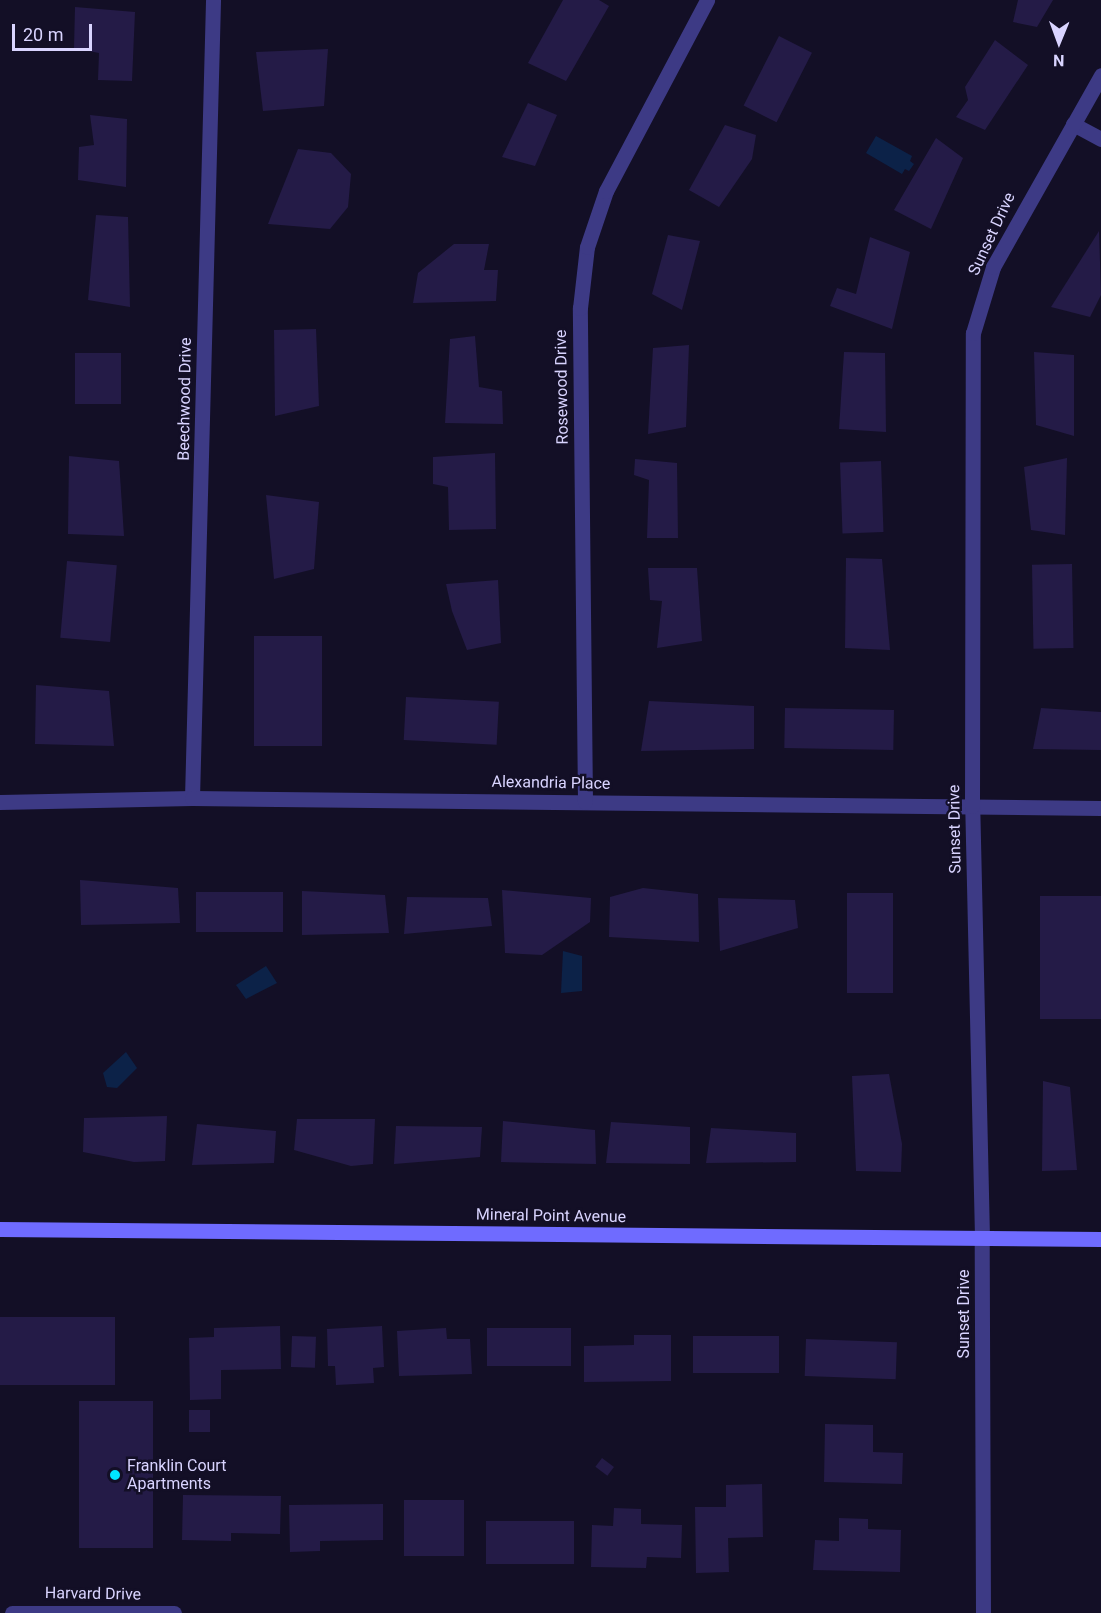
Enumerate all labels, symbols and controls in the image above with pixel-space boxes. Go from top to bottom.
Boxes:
scale bar [15,12,94,50]
north arrow [1029,12,1089,72]
text: 20 m [23,24,63,45]
text: N [1053,51,1064,70]
street label: Sunset Drive [964,190,1020,278]
street label: Rosewood Drive [551,329,573,445]
street label: Beechwood Drive [174,337,196,461]
street label: Alexandria Place [491,772,611,794]
street label: Sunset Drive [945,784,965,874]
street label: Mineral Point Avenue [476,1205,626,1227]
street label: Sunset Drive [954,1269,974,1359]
place label: Franklin Court Apartments [127,1456,226,1494]
marker: Franklin Court Apartments [108,1468,122,1482]
street label: Harvard Drive [45,1584,141,1604]

